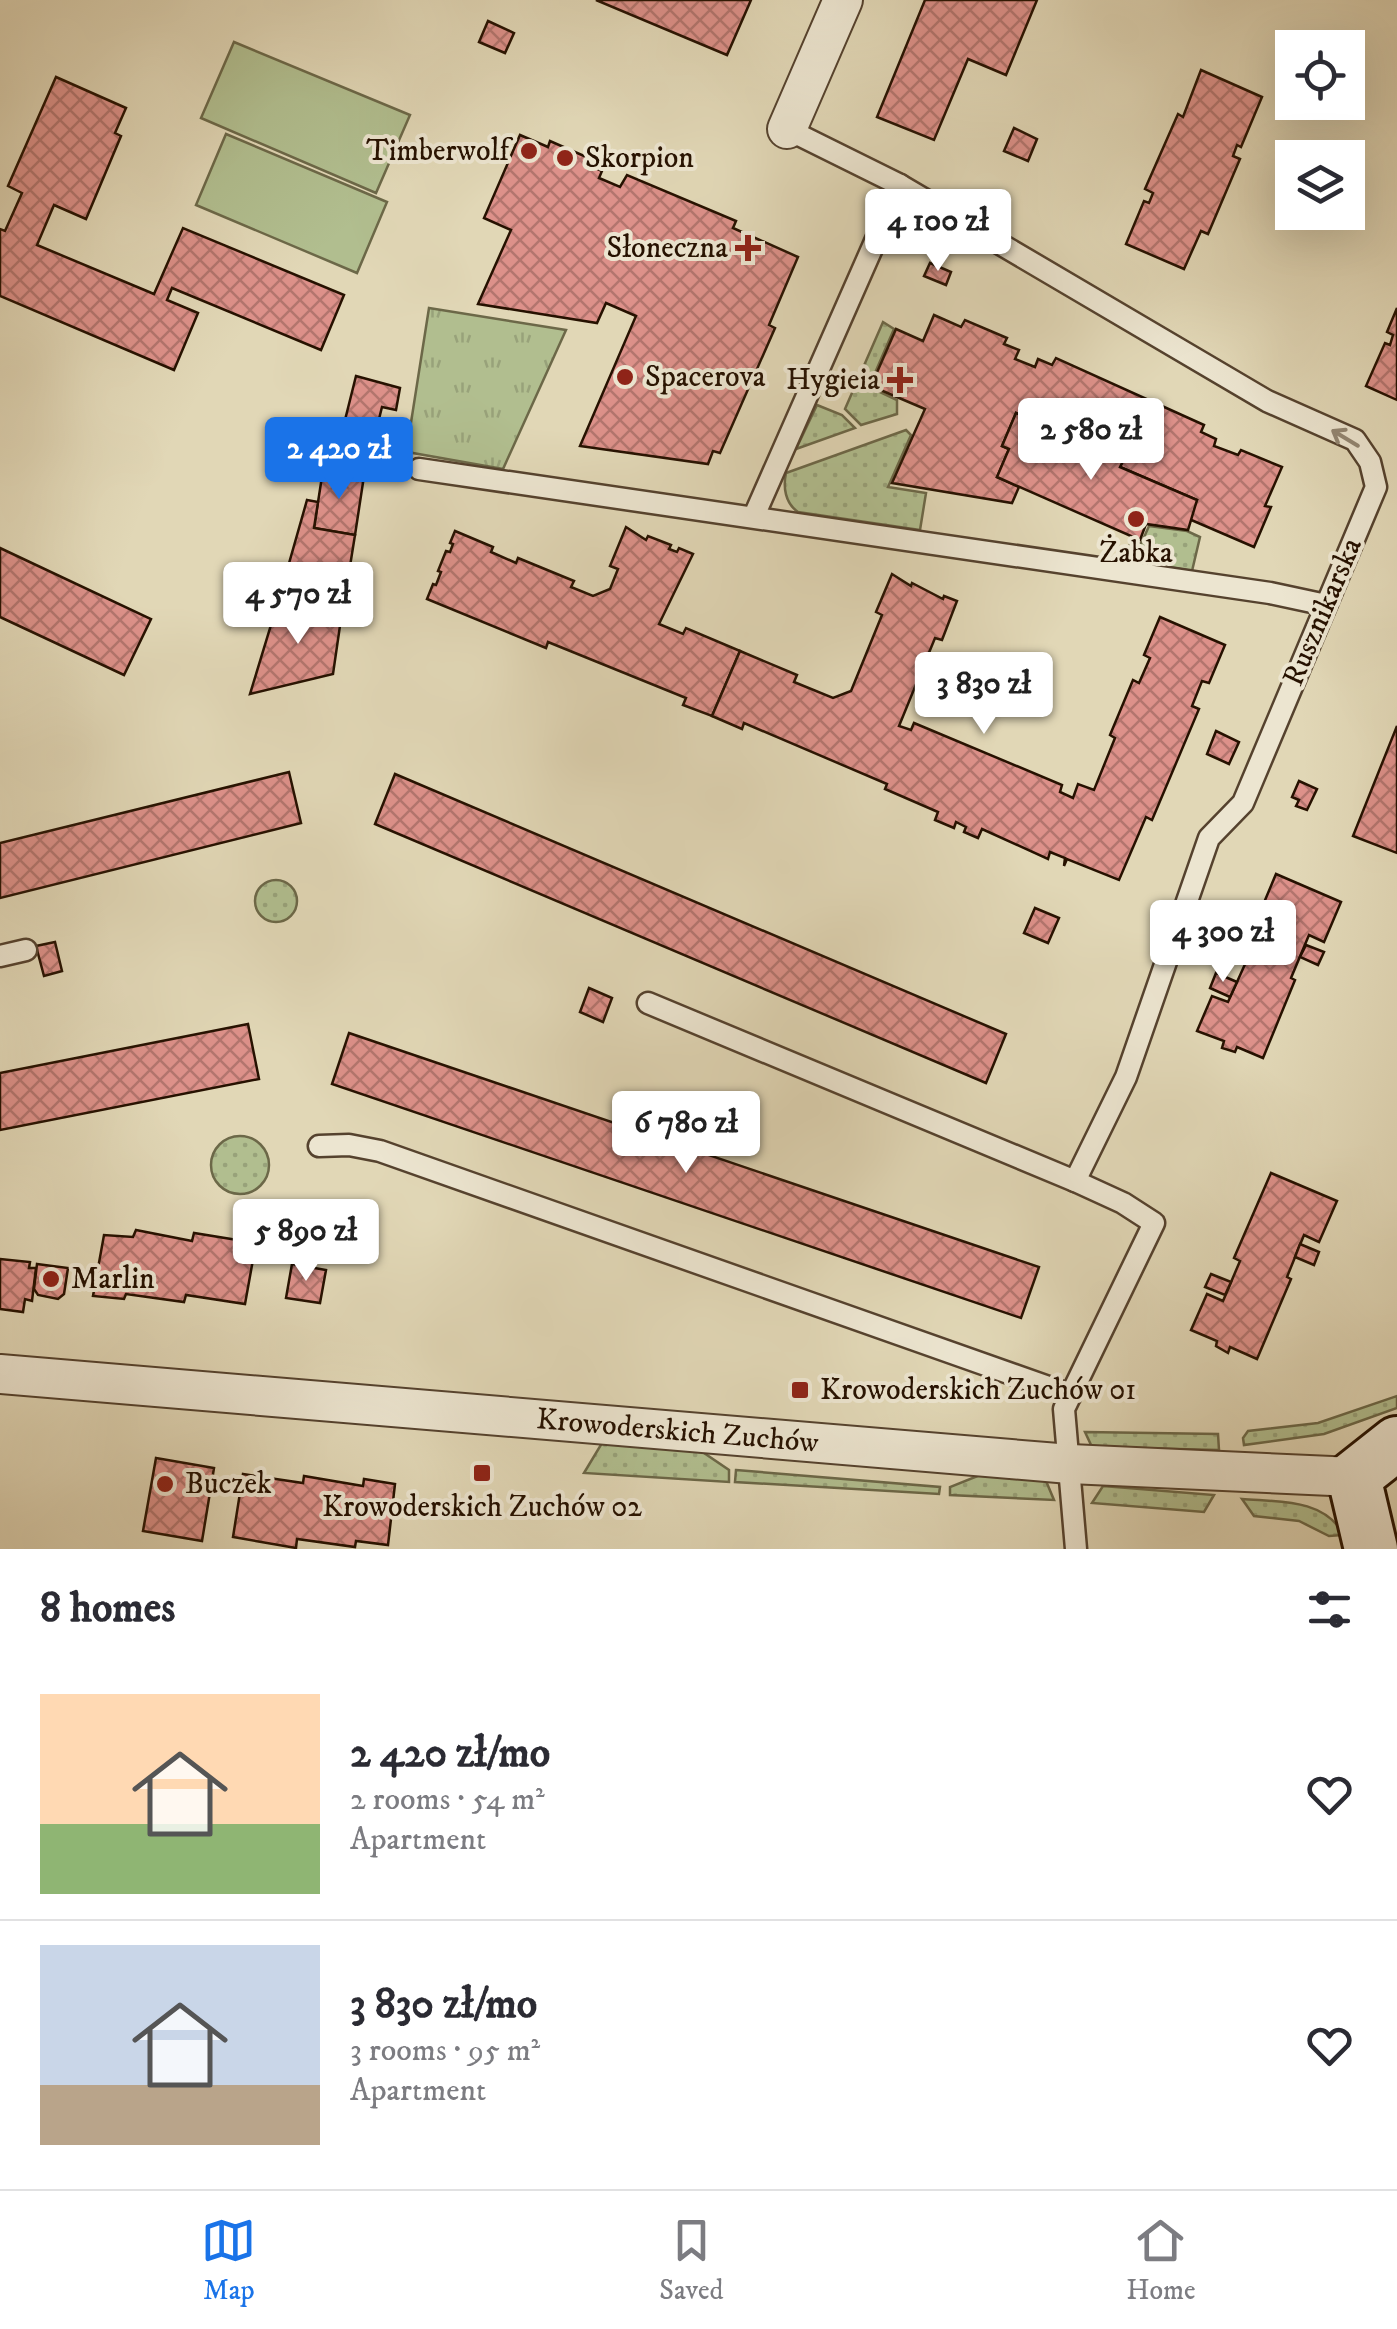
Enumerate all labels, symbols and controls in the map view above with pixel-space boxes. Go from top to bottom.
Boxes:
map controls [1275,30,1365,230]
button: locate [1275,30,1365,120]
place label: Timberwolf [366,133,513,170]
marker: Timberwolf [518,140,540,162]
place label: Skorpion [585,140,694,177]
button: layers [1275,140,1365,230]
marker: Skorpion [554,147,576,169]
pin: 4 100 zł [835,189,1041,274]
text: 4 100 zł [887,201,989,241]
place label: Słoneczna [606,230,728,267]
marker: Słoneczna [737,237,759,259]
place label: Spacerova [645,359,766,396]
place label: Hygieia [786,362,880,399]
marker: Spacerova [614,366,636,388]
marker: Hygieia [889,369,911,391]
pin: 2 580 zł [988,398,1194,483]
text: 2 580 zł [1040,410,1142,450]
pin: 2 420 zł [236,417,442,502]
one-way arrow [1331,428,1359,448]
text: 2 420 zł [287,429,391,469]
marker: Żabka [1125,508,1147,530]
street label: Rusznikarska [1275,532,1371,692]
place label: Żabka [1099,534,1173,572]
pin: 4 570 zł [195,562,401,647]
text: 4 570 zł [245,574,351,614]
pin: 3 830 zł [881,652,1087,737]
text: 3 830 zł [937,664,1031,704]
pin: 4 300 zł [1120,900,1326,985]
text: 4 300 zł [1172,912,1274,952]
pin: 6 780 zł [583,1091,789,1176]
text: 6 780 zł [634,1103,738,1143]
pin: 5 890 zł [203,1199,409,1284]
text: 5 890 zł [255,1211,357,1251]
place label: Marlin [71,1261,155,1298]
marker: Marlin [40,1268,62,1290]
place label: Krowoderskich Zuchów 01 [820,1372,1136,1409]
marker: Krowoderskich Zuchów 01 [789,1379,811,1401]
street label: Krowoderskich Zuchów [535,1401,820,1461]
marker: Krowoderskich Zuchów 02 [471,1462,493,1484]
place label: Buczek [185,1466,272,1503]
marker: Buczek [154,1473,176,1495]
place label: Krowoderskich Zuchów 02 [322,1489,642,1526]
icon: filters [1302,1582,1357,1637]
text: 8 homes [40,1583,175,1635]
text: 2 420 zł/mo [350,1728,550,1780]
icon: home [120,1734,240,1854]
icon: heart [1302,1767,1357,1822]
text: 2 rooms · 54 m² [350,1780,545,1820]
text: Apartment [350,1820,486,1860]
text: 3 830 zł/mo [350,1979,537,2031]
icon: home [120,1985,240,2105]
icon: heart [1302,2018,1357,2073]
text: 3 rooms · 95 m² [350,2031,540,2071]
text: Apartment [350,2071,486,2111]
tab: Map [201,2213,256,2308]
tab: Saved [659,2213,724,2308]
tab: Home [1126,2213,1196,2308]

